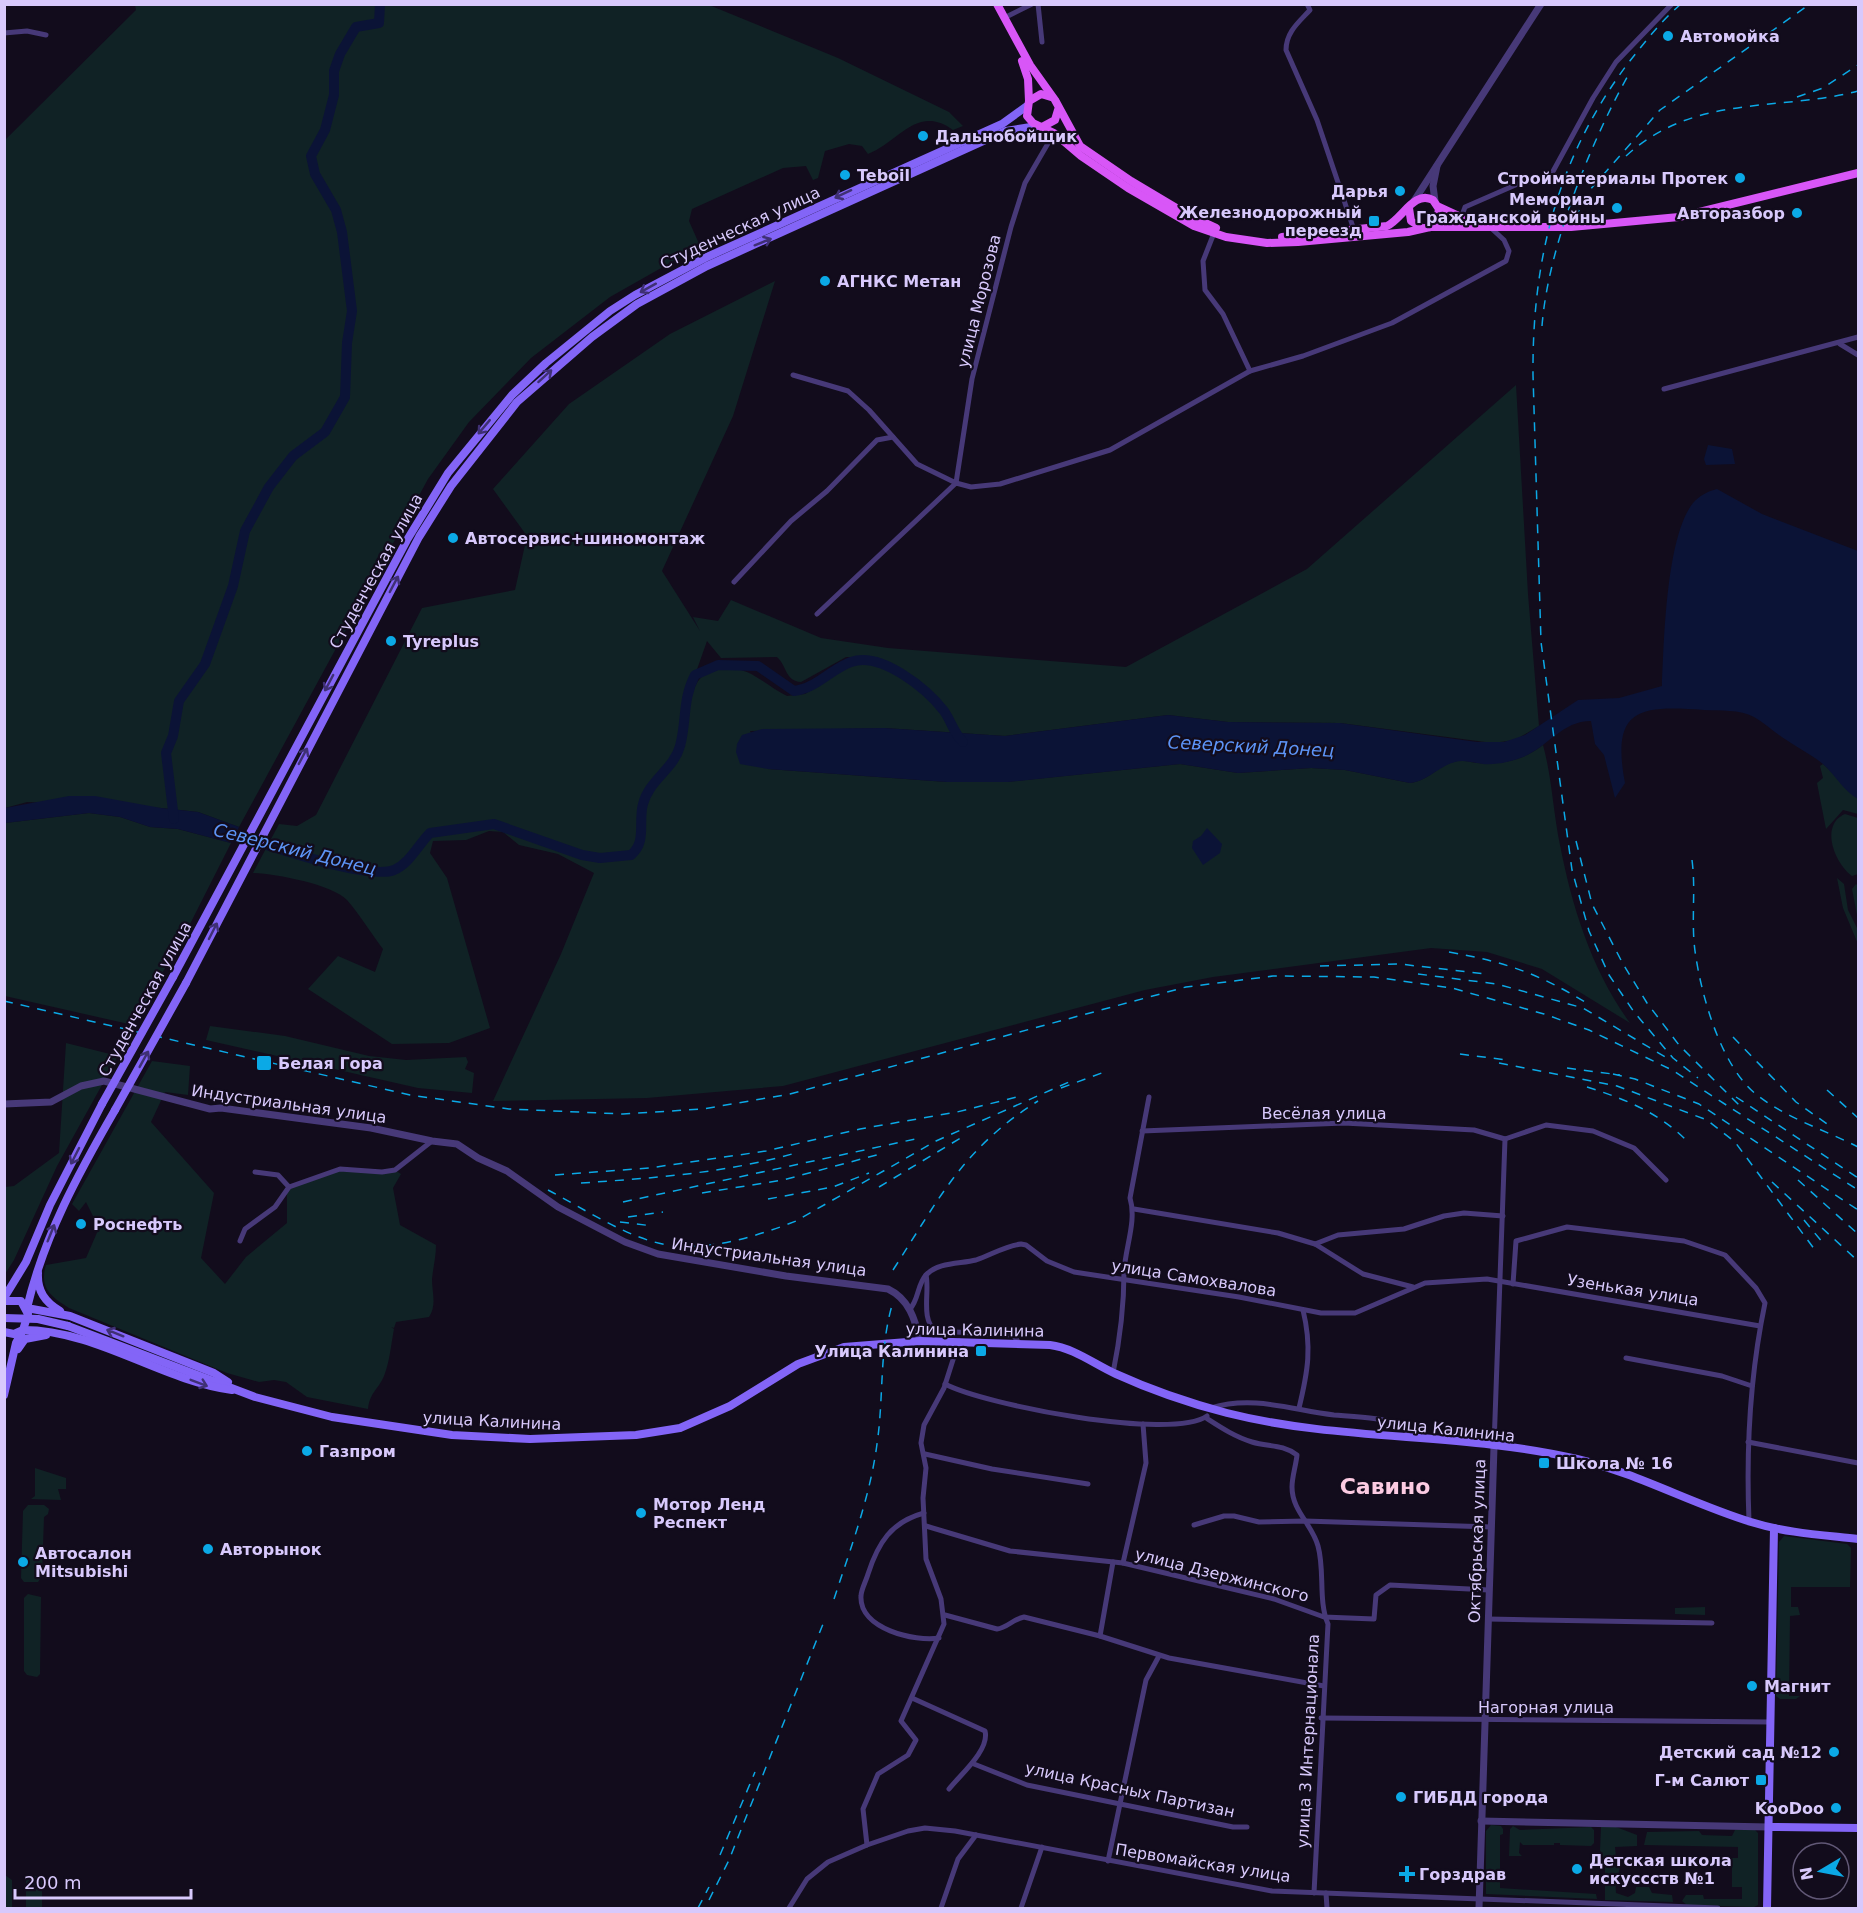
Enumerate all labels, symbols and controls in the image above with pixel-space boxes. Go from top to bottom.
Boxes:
place label: Автомойка [1680,27,1780,46]
marker: Автомойка [1661,29,1675,43]
place label: Дальнобойщик [935,127,1077,146]
marker: Дальнобойщик [916,129,930,143]
place label: Teboil [857,166,910,185]
marker: Teboil [838,168,852,182]
place label: Стройматериалы Протек [1497,169,1728,188]
marker: Стройматериалы Протек [1733,171,1747,185]
place label: Дарья [1331,182,1388,201]
street label: Студенческая улица [657,183,823,273]
marker: Дарья [1393,184,1407,198]
one-way arrow [834,189,852,201]
place label: Мемориал Гражданской войны [1416,190,1605,227]
marker: Мемориал Гражданской войны [1610,201,1624,215]
place label: Железнодорожный переезд [1179,203,1362,240]
place label: Авторазбор [1677,204,1785,223]
marker: Авторазбор [1790,206,1804,220]
marker: Железнодорожный переезд [1367,214,1381,228]
street label: улица Морозова [953,232,1005,370]
one-way arrow [753,236,772,247]
place label: АГНКС Метан [837,272,961,291]
marker: АГНКС Метан [818,274,832,288]
one-way arrow [640,282,657,294]
one-way arrow [537,369,552,383]
one-way arrow [477,419,491,434]
street label: Студенческая улица [325,490,427,652]
place label: Автосервис+шиномонтаж [465,529,705,548]
marker: Автосервис+шиномонтаж [446,531,460,545]
one-way arrow [389,575,400,593]
place label: Tyreplus [403,632,479,651]
marker: Tyreplus [384,634,398,648]
one-way arrow [323,674,334,692]
water label: Северский Донец [1167,731,1335,761]
one-way arrow [297,748,309,765]
water label: Северский Донец [212,819,378,879]
street label: Студенческая улица [94,918,196,1080]
one-way arrow [207,922,219,940]
one-way arrow [139,1051,150,1069]
marker: Белая Гора [255,1054,273,1072]
place label: Белая Гора [278,1054,383,1073]
street label: Индустриальная улица [190,1081,388,1127]
street label: Весёлая улица [1262,1104,1387,1123]
one-way arrow [69,1147,81,1164]
place label: Роснефть [93,1215,182,1234]
marker: Роснефть [74,1217,88,1231]
one-way arrow [46,1224,57,1242]
street label: Индустриальная улица [670,1234,868,1280]
street label: улица Самохвалова [1110,1256,1278,1300]
street label: Узенькая улица [1566,1270,1700,1310]
street label: улица Калинина [905,1319,1045,1341]
one-way arrow [107,1327,125,1338]
place label: Улица Калинина [815,1342,969,1361]
marker: Улица Калинина [974,1344,988,1358]
one-way arrow [189,1378,207,1389]
street label: улица Калинина [422,1408,562,1434]
street label: улица Калинина [1376,1412,1516,1446]
place label: Газпром [319,1442,396,1461]
marker: Газпром [300,1444,314,1458]
place label: Школа № 16 [1556,1454,1673,1473]
marker: Школа № 16 [1537,1456,1551,1470]
street label: Октябрьская улица [1465,1459,1489,1623]
district label: Савино [1340,1474,1430,1499]
place label: Мотор Ленд Респект [653,1495,765,1532]
marker: Мотор Ленд Респект [634,1506,648,1520]
place label: Авторынок [220,1540,322,1559]
marker: Авторынок [201,1542,215,1556]
place label: Автосалон Mitsubishi [35,1544,132,1581]
street label: улица Дзержинского [1133,1544,1311,1606]
marker: Автосалон Mitsubishi [16,1555,30,1569]
street label: улица 3 Интернационала [1293,1633,1323,1849]
place label: Магнит [1764,1677,1831,1696]
marker: Магнит [1745,1679,1759,1693]
street label: Нагорная улица [1478,1698,1614,1717]
place label: Детский сад №12 [1659,1743,1822,1762]
marker: Детский сад №12 [1827,1745,1841,1759]
street label: улица Красных Партизан [1023,1758,1237,1822]
place label: Г-м Салют [1654,1771,1750,1790]
marker: Г-м Салют [1754,1773,1768,1787]
place label: ГИБДД города [1413,1788,1548,1807]
marker: ГИБДД города [1394,1790,1408,1804]
place label: KooDoo [1755,1799,1824,1818]
marker: KooDoo [1829,1801,1843,1815]
street label: Первомайская улица [1114,1840,1292,1886]
north arrow [1791,1841,1851,1901]
place label: Детская школа искуссств №1 [1589,1851,1732,1888]
scale bar [15,1862,190,1900]
marker: Детская школа искуссств №1 [1570,1862,1584,1876]
place label: Горздрав [1419,1865,1506,1884]
text: N [1796,1865,1817,1882]
marker: Горздрав [1400,1867,1414,1881]
text: 200 m [24,1872,82,1893]

